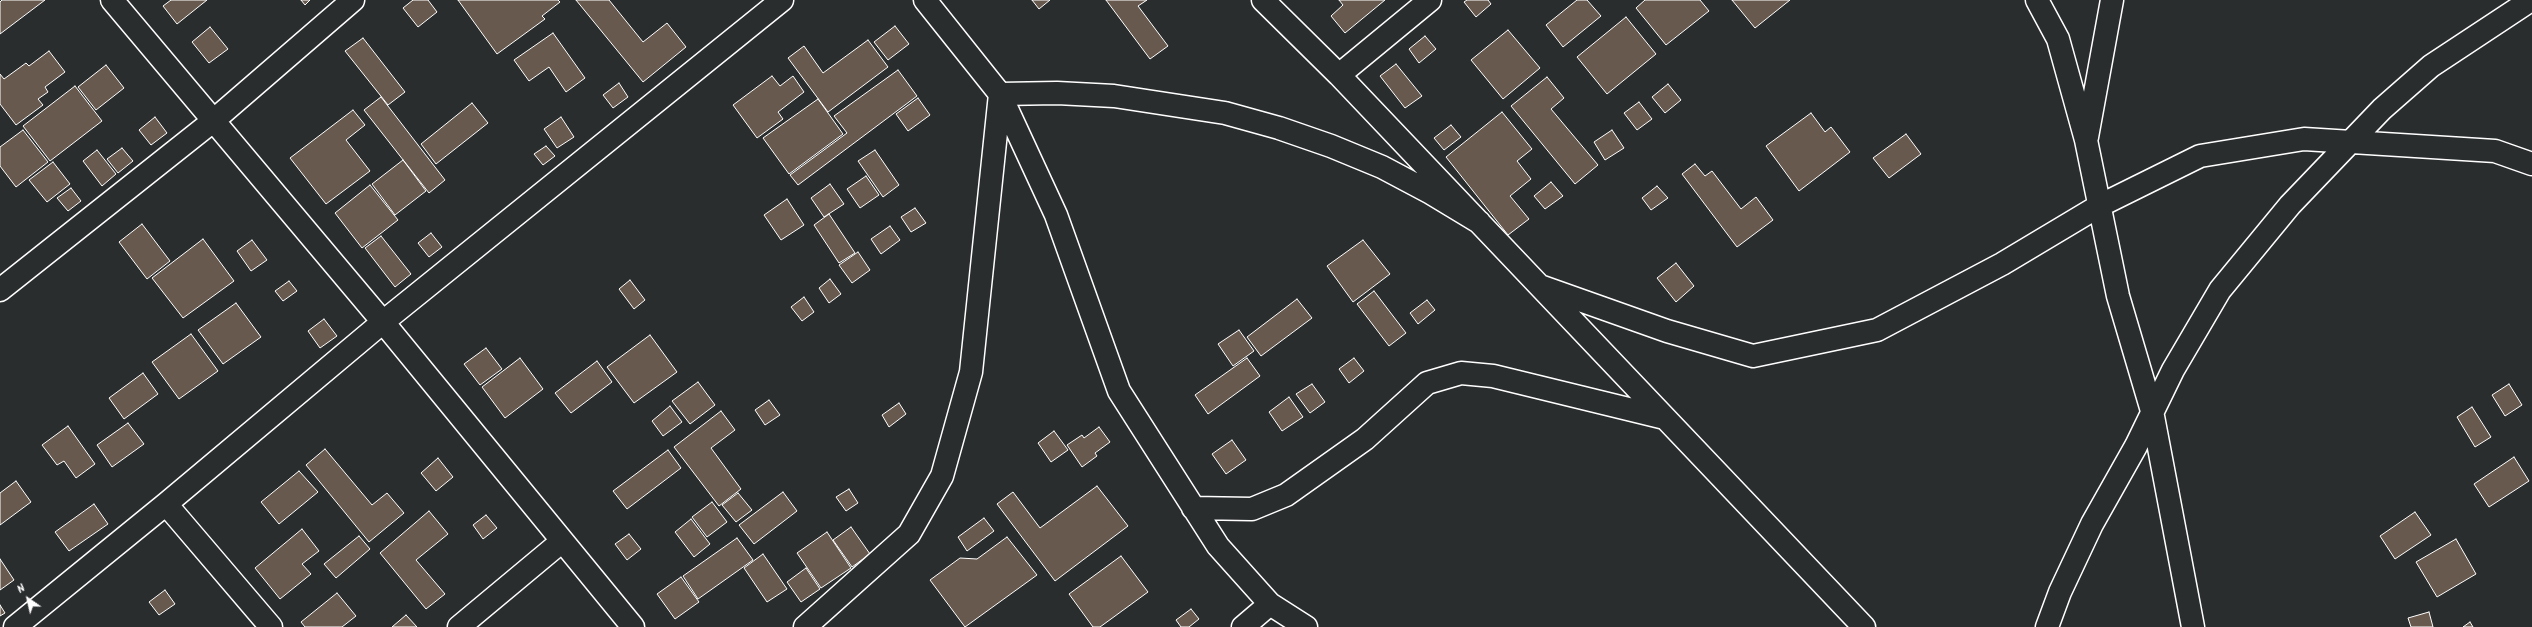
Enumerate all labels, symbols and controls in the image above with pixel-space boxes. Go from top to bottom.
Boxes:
north arrow [8,579,48,619]
text: N [13,580,29,598]

